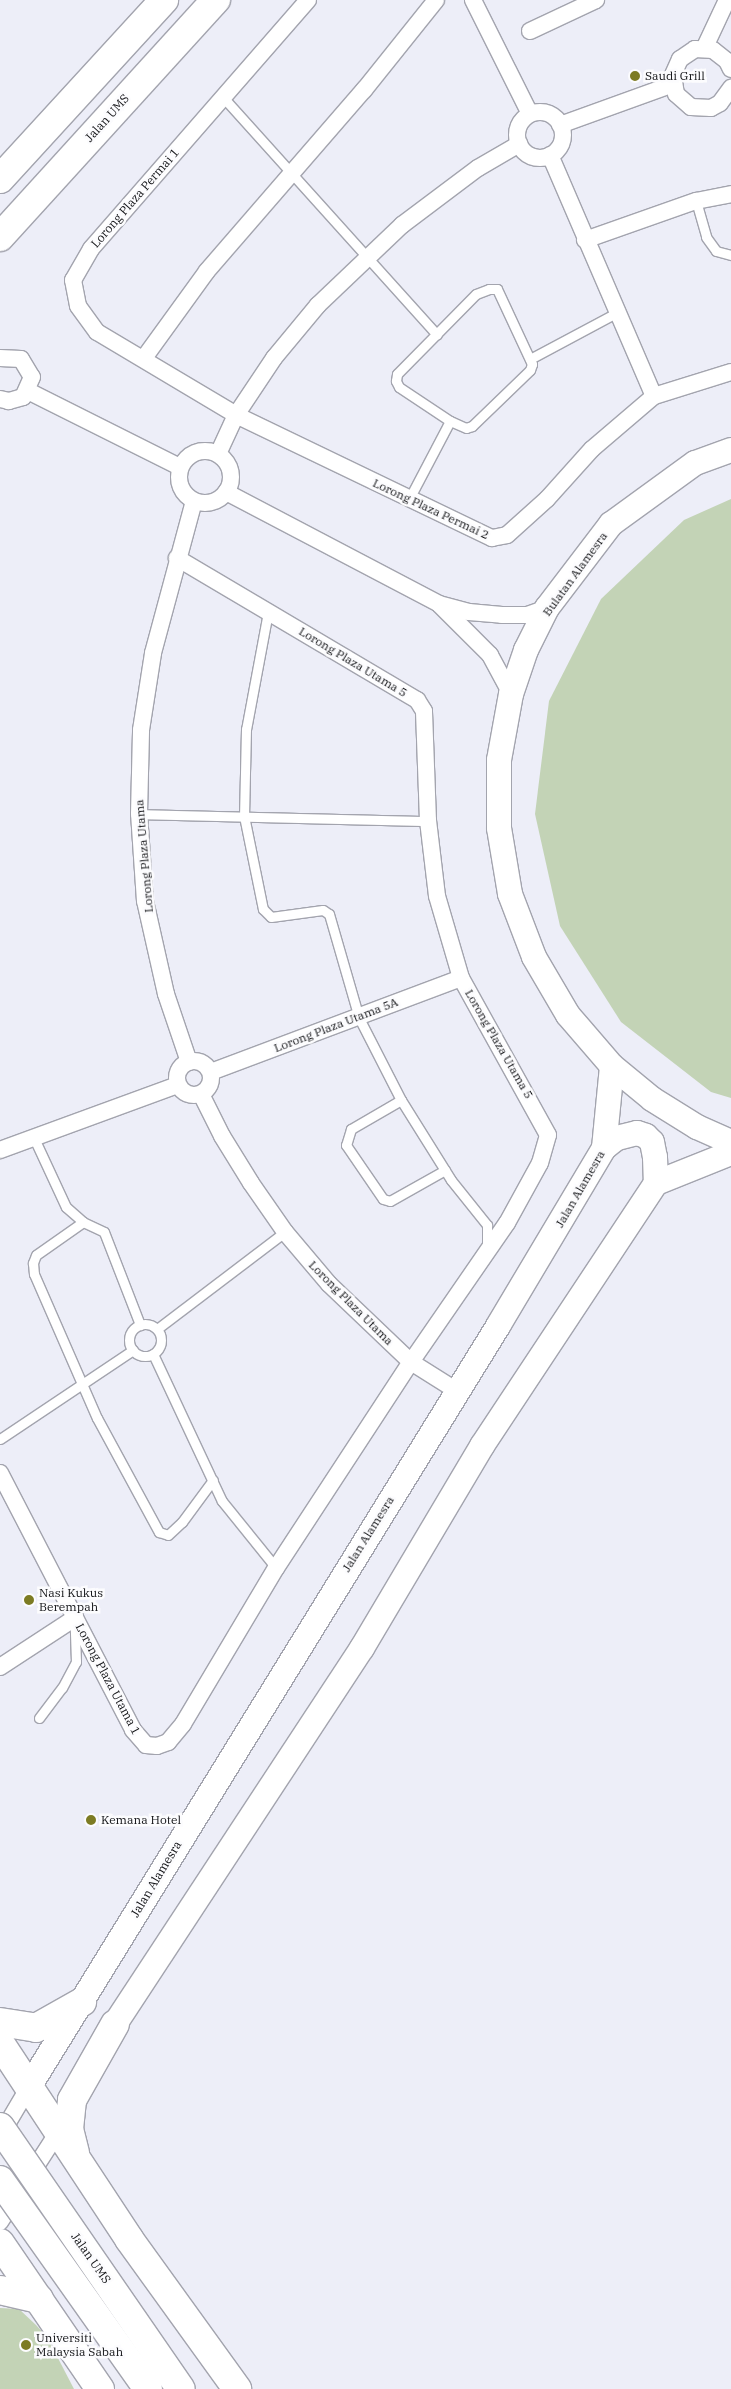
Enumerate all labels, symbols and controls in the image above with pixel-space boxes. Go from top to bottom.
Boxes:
place label: Saudi Grill [645,69,705,83]
marker: Saudi Grill [629,70,641,82]
street label: Jalan UMS [82,91,132,145]
street label: Lorong Plaza Permai 1 [88,145,182,251]
street label: Lorong Plaza Permai 2 [370,476,492,542]
street label: Bulatan Alamesra [540,529,610,619]
street label: Lorong Plaza Utama 5 [296,624,410,700]
street label: Lorong Plaza Utama [132,799,156,913]
street label: Lorong Plaza Utama 5 [462,987,536,1101]
street label: Lorong Plaza Utama 5A [272,995,400,1055]
street label: Jalan Alamesra [552,1148,608,1230]
street label: Lorong Plaza Utama [306,1258,396,1348]
street label: Jalan Alamesra [339,1494,397,1574]
place label: Nasi Kukus Berempah [39,1586,103,1614]
marker: Nasi Kukus Berempah [23,1594,35,1606]
street label: Lorong Plaza Utama 1 [73,1621,143,1737]
place label: Kemana Hotel [101,1813,181,1827]
marker: Kemana Hotel [85,1814,97,1826]
street label: Jalan Alamesra [128,1838,184,1920]
street label: Jalan UMS [68,2230,114,2286]
place label: Universiti Malaysia Sabah [36,2331,123,2359]
marker: Universiti Malaysia Sabah [20,2339,32,2351]

